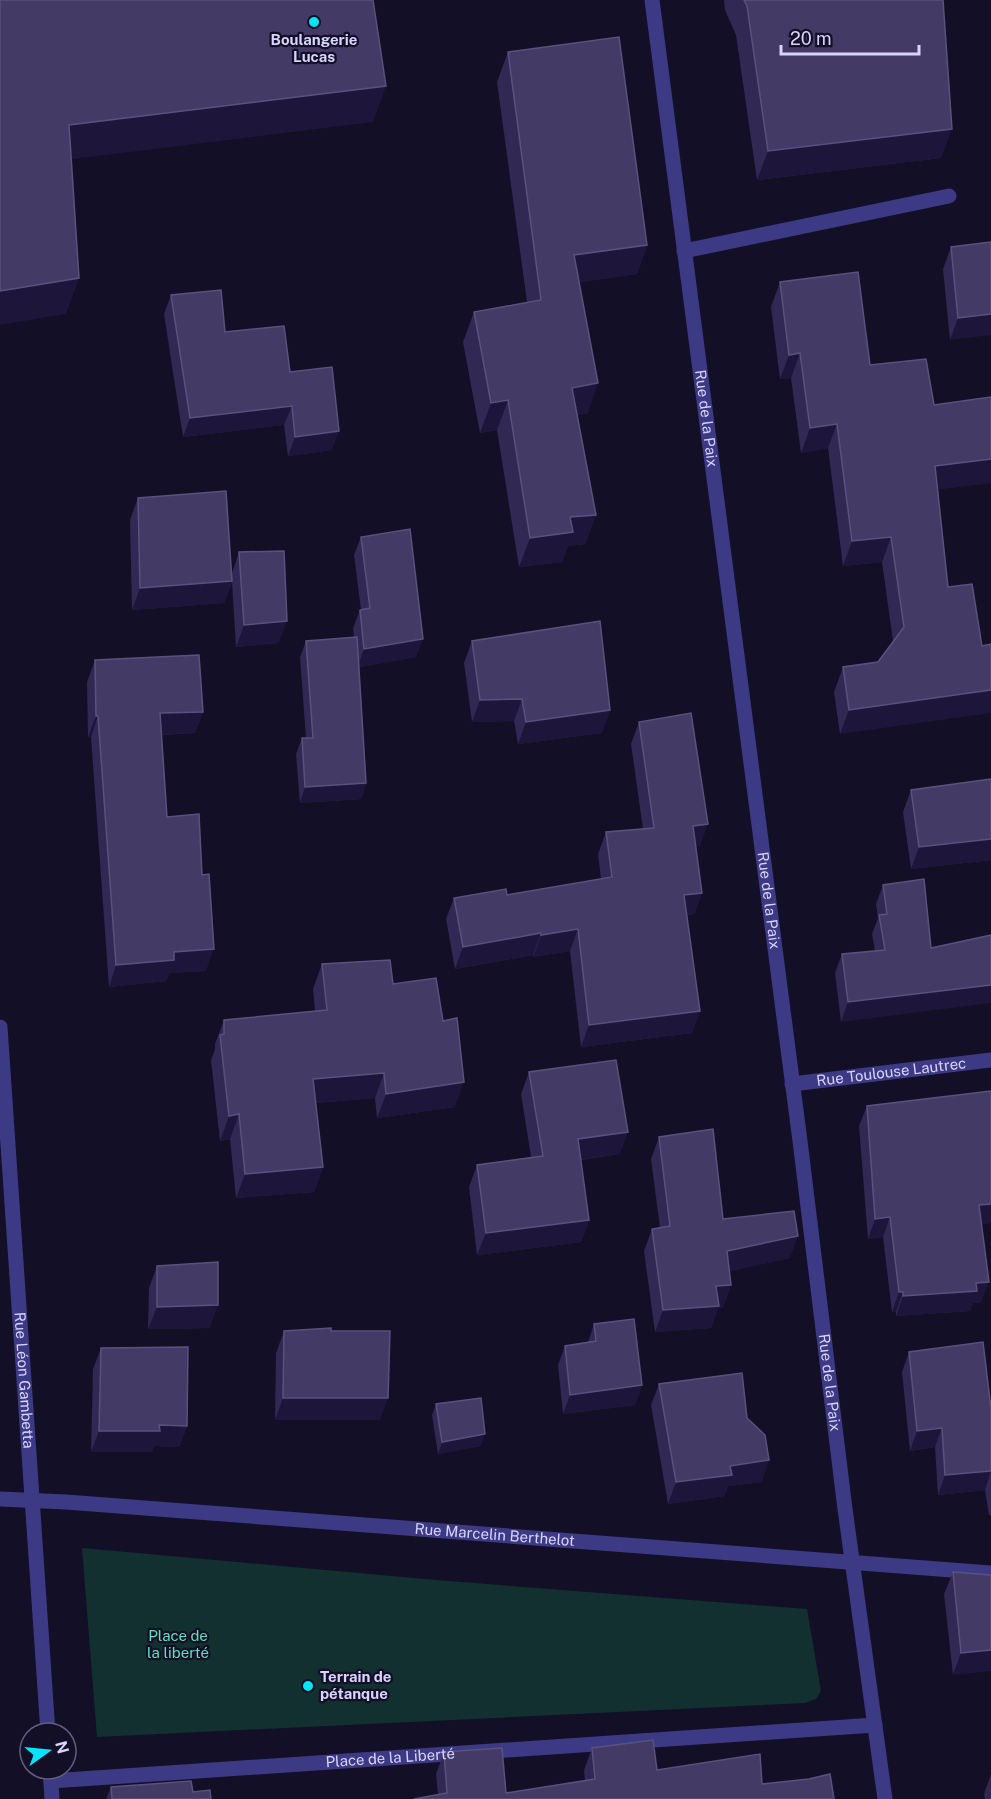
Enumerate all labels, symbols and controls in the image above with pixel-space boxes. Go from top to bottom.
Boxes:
marker: Boulangerie Lucas [307,15,321,29]
scale bar [781,18,919,56]
text: 20 m [790,28,832,49]
place label: Boulangerie Lucas [271,31,357,65]
street label: Rue de la Paix [692,369,722,468]
street label: Rue de la Paix [755,851,784,950]
street label: Rue Toulouse Lautrec [815,1054,967,1089]
street label: Rue Léon Gambetta [11,1311,38,1449]
street label: Rue de la Paix [816,1333,844,1432]
street label: Rue Marcelin Berthelot [414,1520,576,1549]
park label: Place de la liberté [147,1627,209,1661]
place label: Terrain de pétanque [320,1668,391,1702]
marker: Terrain de pétanque [301,1679,315,1693]
north arrow [18,1721,78,1781]
text: N [51,1739,73,1756]
street label: Place de la Liberté [325,1745,455,1770]

